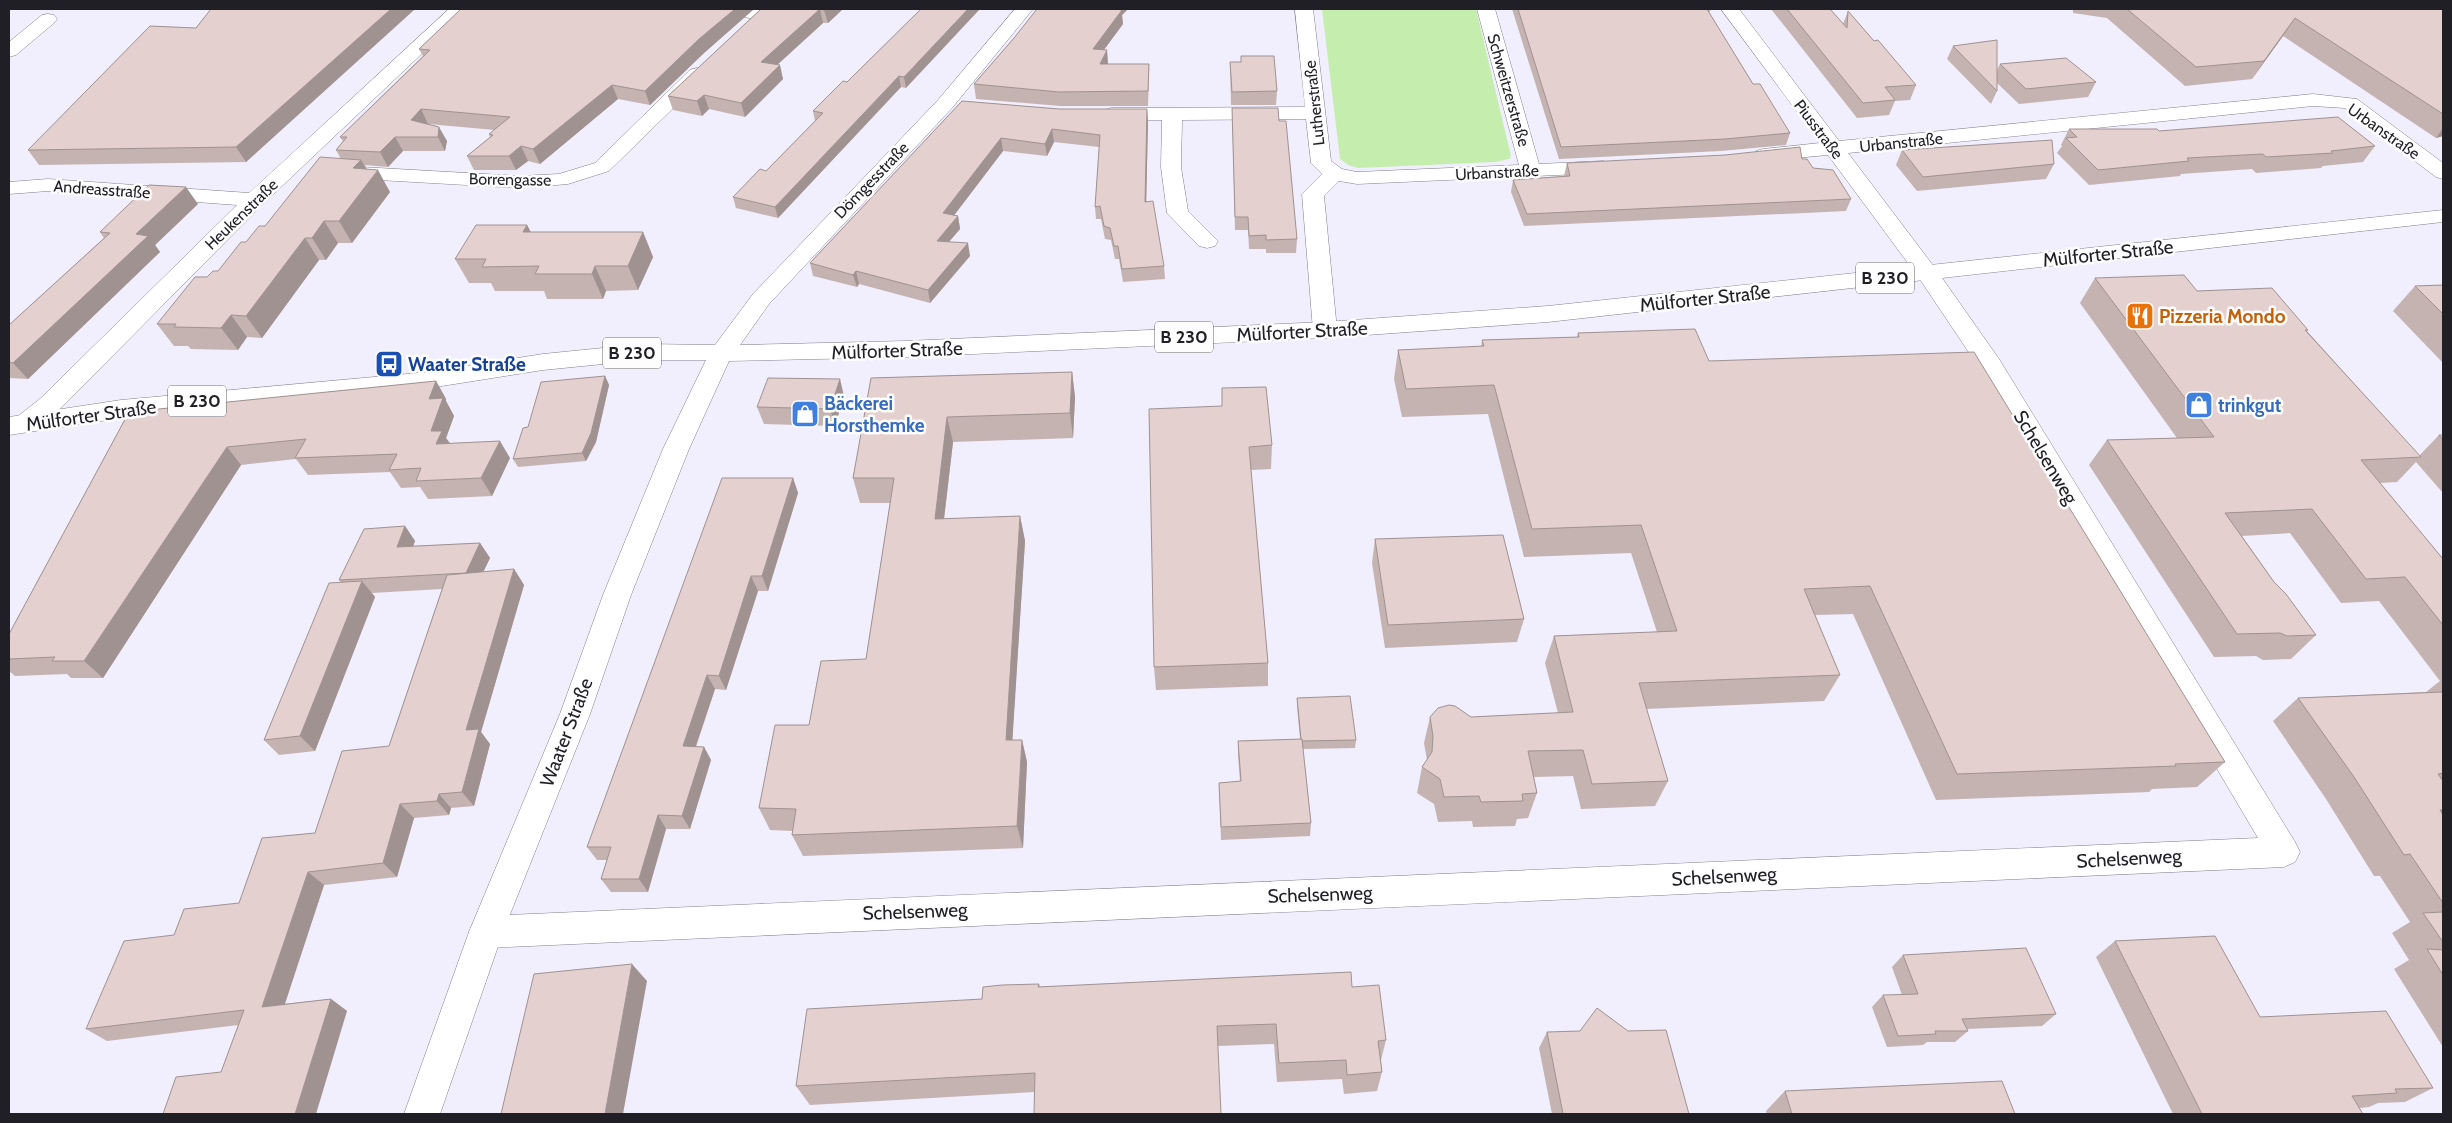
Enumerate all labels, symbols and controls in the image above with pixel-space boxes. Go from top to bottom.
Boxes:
street label: Schweitzerstraße [1483,32,1534,149]
street label: Lutherstraße [1301,59,1328,147]
street label: Piusstraße [1790,96,1847,163]
street label: Urbanstraße [2344,100,2424,163]
street label: Urbanstraße [1858,129,1944,156]
street label: Dömgesstraße [830,138,913,223]
street label: Urbanstraße [1455,161,1539,184]
street label: Borrengasse [469,169,551,190]
street label: Heukenstraße [201,175,282,254]
street label: Andreasstraße [53,177,151,202]
street label: Mülforter Straße [2042,235,2175,272]
road number: B 230 [1856,262,1914,294]
street label: Mülforter Straße [1639,280,1772,317]
restaurant icon: Pizzeria Mondo [2125,301,2155,331]
place label: Pizzeria Mondo [2159,305,2286,328]
street label: Mülforter Straße [1236,317,1368,346]
road number: B 230 [1155,322,1213,352]
street label: Mülforter Straße [831,337,963,364]
road number: B 230 [603,338,661,368]
bus stop icon: Waater Straße [374,349,404,379]
place label: Waater Straße [408,353,526,376]
road number: B 230 [168,386,226,416]
shop icon: trinkgut [2184,390,2214,420]
place label: Bäckerei Horsthemke [824,392,925,437]
place label: trinkgut [2218,394,2282,417]
street label: Mülforter Straße [24,395,158,436]
shop icon: Bäckerei Horsthemke [790,399,820,429]
street label: Schelsenweg [2009,406,2083,509]
street label: Waater Straße [535,674,598,790]
street label: Schelsenweg [2076,844,2183,873]
street label: Schelsenweg [1671,862,1778,891]
street label: Schelsenweg [1267,881,1374,908]
street label: Schelsenweg [862,898,969,925]

